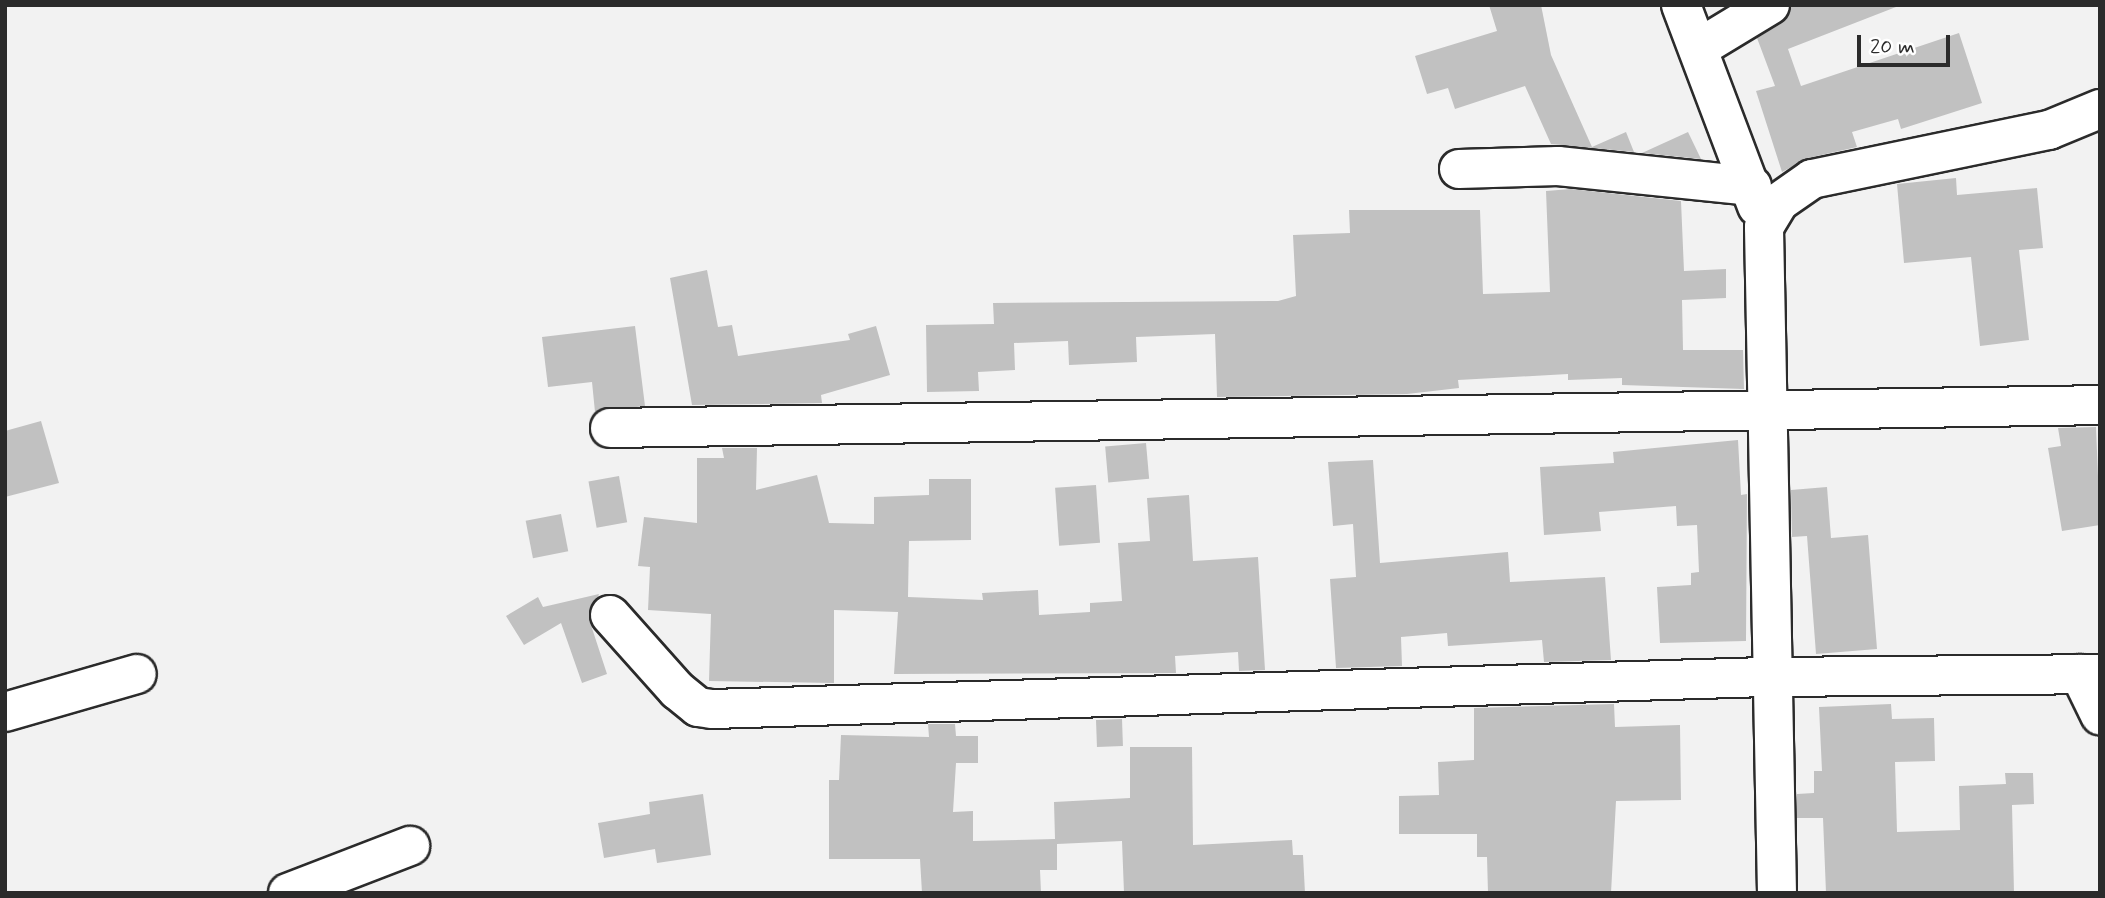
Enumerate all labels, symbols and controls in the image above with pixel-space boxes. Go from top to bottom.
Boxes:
scale bar [1860,21,1953,65]
text: 20 m [1870,33,1915,61]

